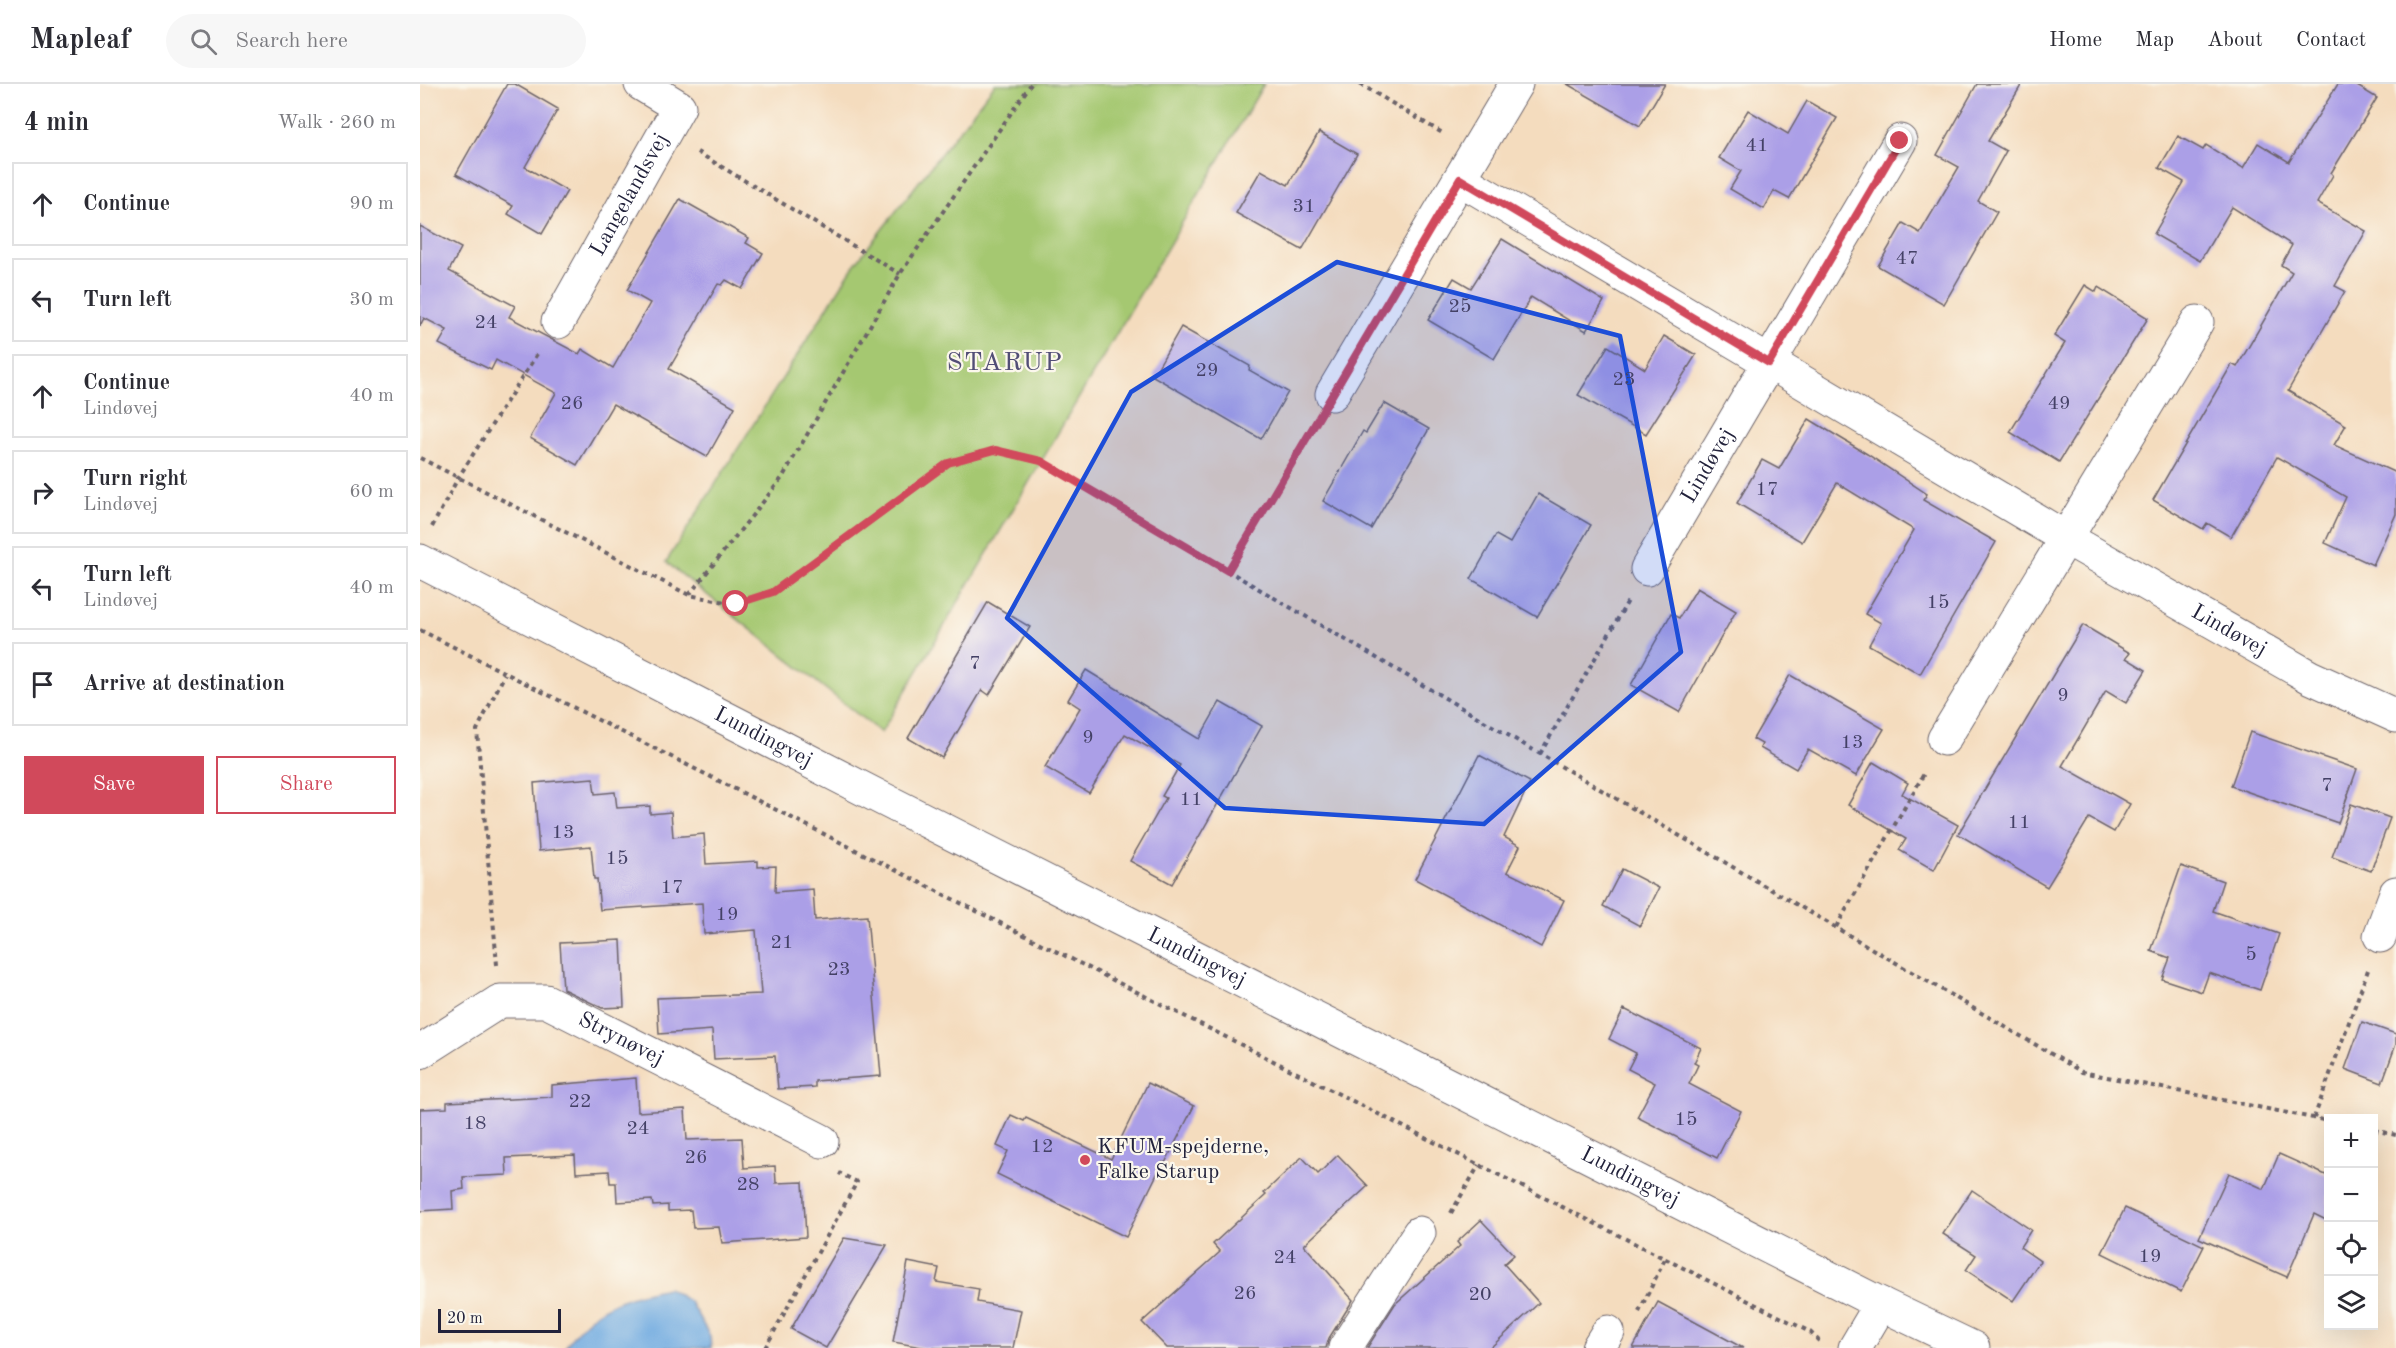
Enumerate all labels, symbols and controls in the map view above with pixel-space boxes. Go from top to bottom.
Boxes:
search box [166,14,586,68]
icon: search [187,25,220,58]
text: Mapleaf [30,27,130,55]
text: Search here [235,30,348,52]
text: Home [2049,30,2102,51]
text: Map [2135,30,2174,51]
text: About [2207,30,2263,51]
text: Contact [2296,30,2366,51]
text: 4 min [24,110,89,136]
text: Walk · 260 m [277,113,396,133]
route end [1886,127,1912,153]
street label: Langelandsvej [586,130,673,260]
house number: 41 [1745,136,1769,156]
icon: ahead [26,188,59,221]
text: Continue [83,193,170,215]
text: 90 m [349,194,394,214]
house number: 31 [1292,197,1316,217]
house number: 47 [1895,249,1919,269]
icon: left [26,284,59,317]
text: Turn left [83,289,172,311]
text: 30 m [349,290,394,310]
house number: 25 [1448,297,1472,317]
house number: 24 [474,313,498,333]
district label: STARUP [946,350,1064,376]
house number: 29 [1195,361,1219,381]
house number: 23 [1612,370,1636,390]
text: Continue [83,372,170,394]
icon: ahead [26,380,59,413]
text: 40 m [349,386,394,406]
house number: 26 [560,394,584,414]
house number: 49 [2047,394,2071,414]
text: Lindøvej [83,399,158,419]
street label: Lindøvej [1678,424,1739,507]
text: Turn right [83,468,187,490]
icon: right [26,476,59,509]
house number: 17 [1755,480,1779,500]
text: 60 m [349,482,394,502]
text: Lindøvej [83,495,158,515]
text: Turn left [83,564,172,586]
icon: left [26,572,59,605]
text: 40 m [349,578,394,598]
route start [722,590,748,616]
text: Lindøvej [83,591,158,611]
house number: 15 [1926,593,1950,613]
street label: Lindøvej [2188,601,2270,661]
house number: 7 [969,654,981,674]
icon: arrive [26,668,59,701]
text: Arrive at destination [83,673,285,695]
house number: 9 [2057,686,2069,706]
street label: Lundingvej [711,703,816,772]
house number: 9 [1082,728,1094,748]
house number: 13 [1840,733,1864,753]
button: Save [24,756,204,814]
button: Share [216,756,396,814]
house number: 7 [2321,776,2333,796]
house number: 11 [1179,790,1203,810]
house number: 11 [2007,813,2031,833]
house number: 13 [551,823,575,843]
house number: 15 [605,849,629,869]
house number: 17 [660,878,684,898]
house number: 19 [715,905,739,925]
street label: Lundingvej [1144,924,1249,992]
house number: 21 [770,933,794,953]
house number: 5 [2245,945,2257,965]
house number: 23 [827,960,851,980]
street label: Strynøvej [575,1008,667,1070]
house number: 22 [568,1092,592,1112]
house number: 15 [1674,1110,1698,1130]
house number: 18 [463,1114,487,1134]
map controls [2324,1114,2378,1330]
button: + [2324,1114,2378,1168]
house number: 24 [626,1119,650,1139]
place label: KFUM-spejderne, Falke Starup [1097,1136,1269,1183]
house number: 12 [1030,1137,1054,1157]
street label: Lundingvej [1577,1143,1683,1211]
house number: 26 [684,1148,708,1168]
marker: KFUM-spejderne, Falke Starup [1078,1153,1092,1167]
button: − [2324,1168,2378,1222]
house number: 28 [736,1175,760,1195]
button: locate [2324,1222,2378,1276]
house number: 19 [2138,1247,2162,1267]
house number: 24 [1273,1248,1297,1268]
button: layers [2324,1276,2378,1330]
house number: 26 [1233,1284,1257,1304]
house number: 20 [1468,1285,1492,1305]
scale bar [438,1306,561,1334]
text: 20 m [447,1311,483,1327]

